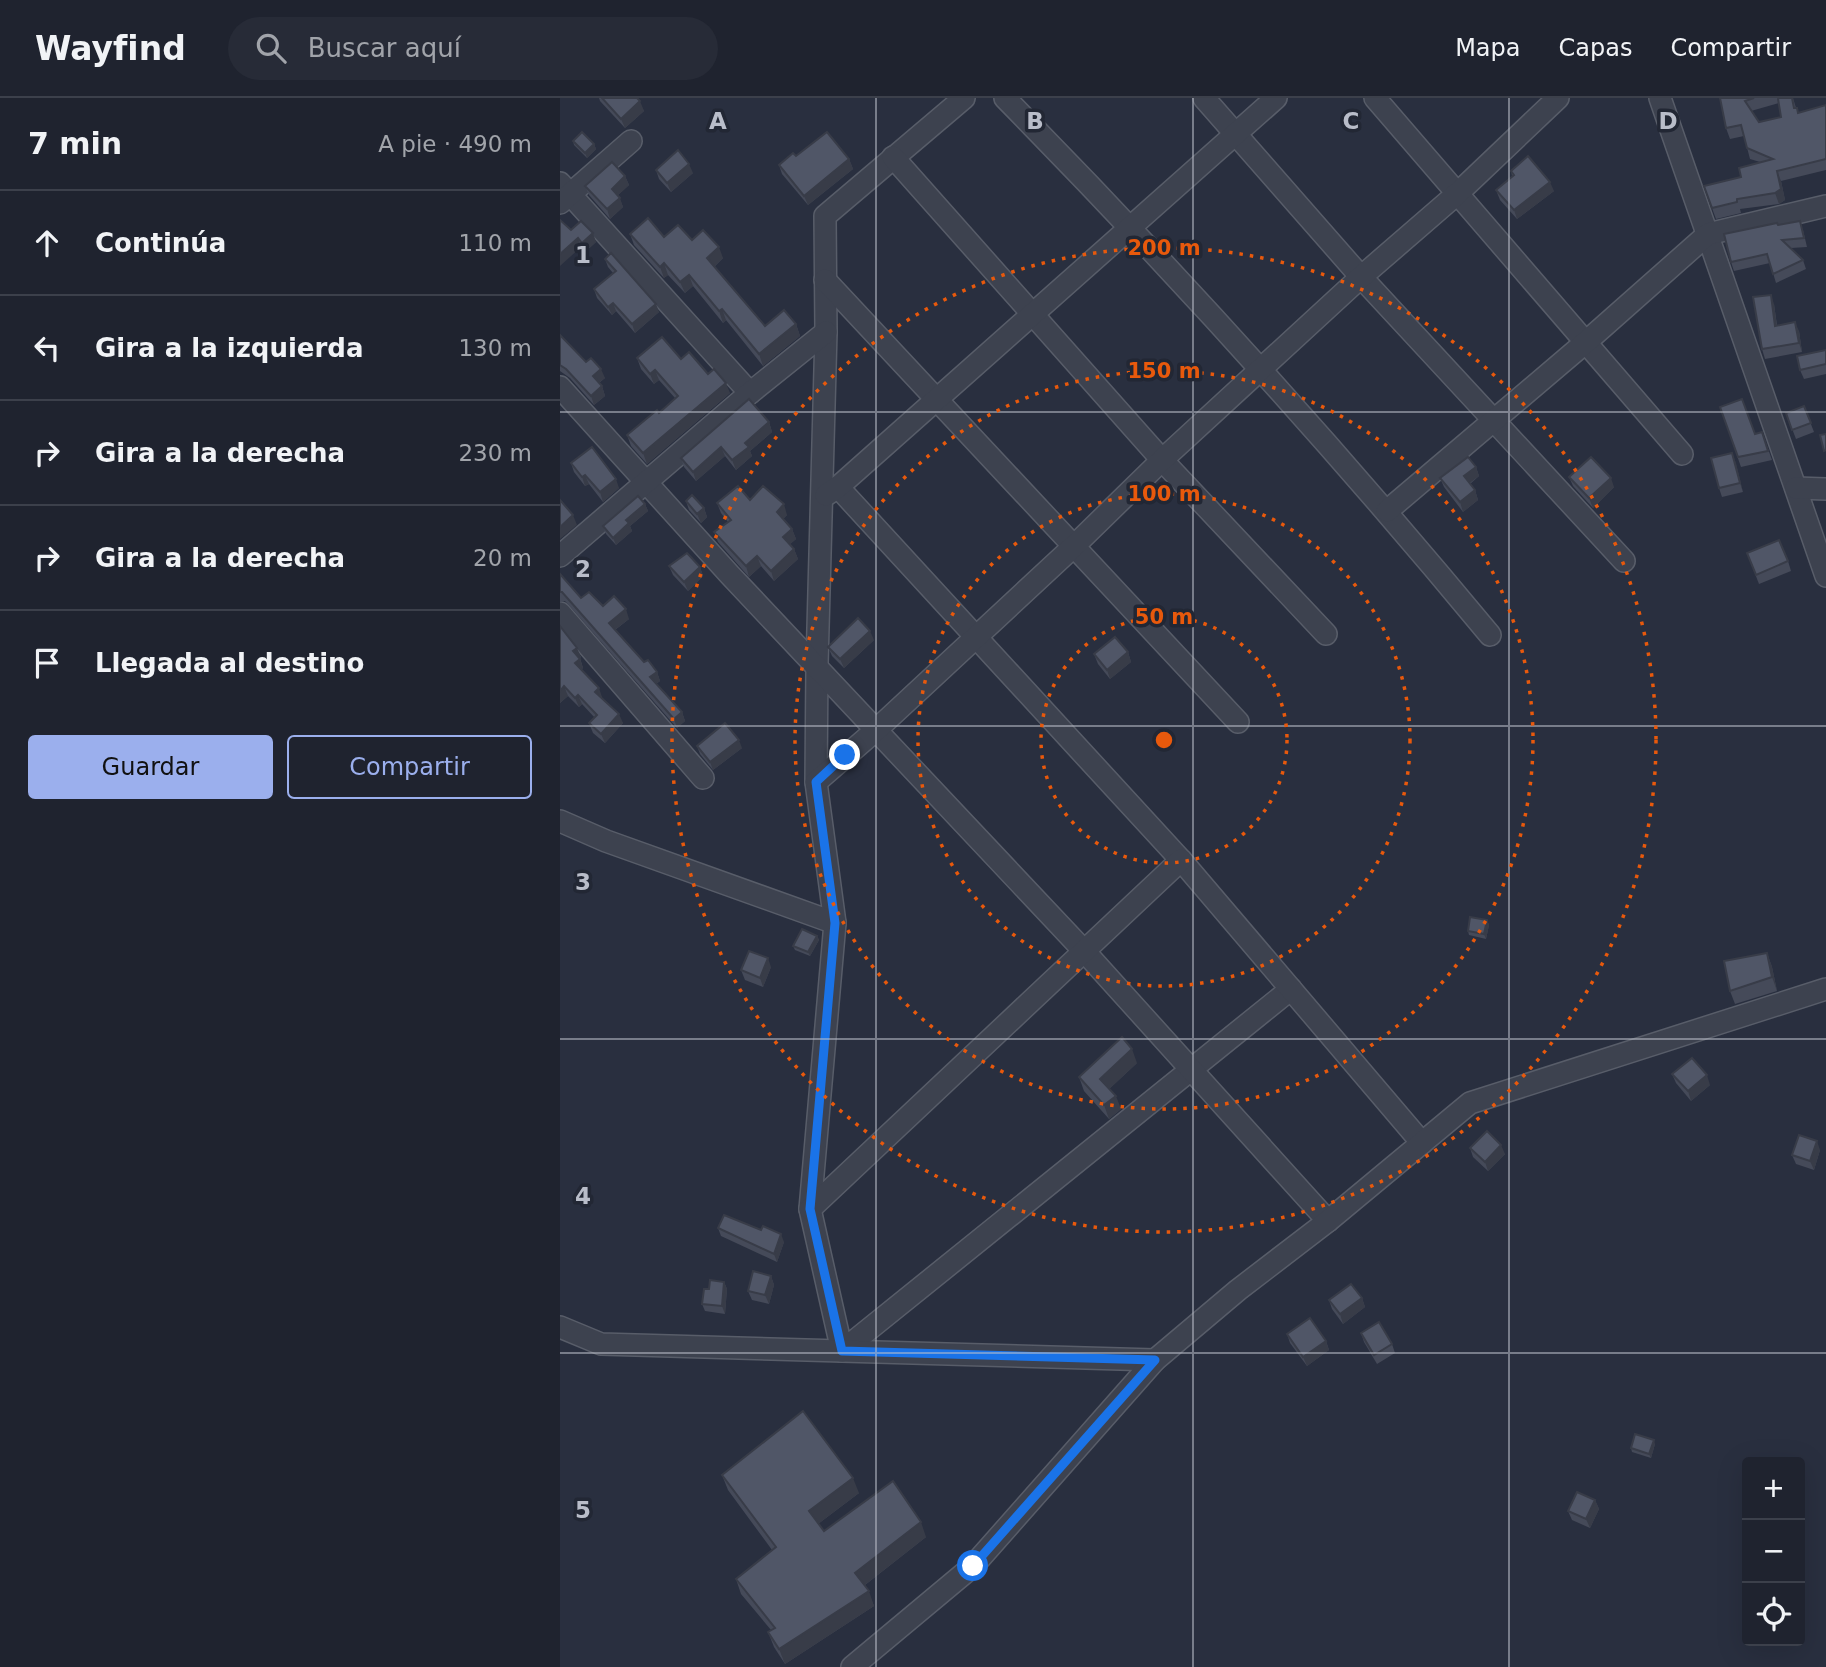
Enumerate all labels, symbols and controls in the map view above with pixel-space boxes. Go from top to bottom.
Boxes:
search box [228,17,718,80]
text: Wayfind [35,29,186,68]
icon: search [252,29,290,67]
text: Buscar aquí [308,33,461,63]
text: Mapa [1455,34,1521,62]
text: Capas [1559,34,1632,62]
text: Compartir [1670,34,1791,62]
text: A [709,108,727,134]
text: B [1026,108,1044,134]
text: C [1343,108,1359,134]
text: D [1658,108,1678,134]
text: 7 min [28,126,122,161]
text: A pie · 490 m [378,131,532,157]
icon: ahead [28,224,66,262]
text: Continúa [95,228,226,258]
text: 110 m [458,230,532,256]
text: 200 m [1127,236,1201,260]
text: 1 [575,242,591,268]
icon: left [28,329,66,367]
text: Gira a la izquierda [95,333,363,363]
text: 130 m [458,335,532,361]
text: 150 m [1127,359,1201,383]
icon: right [28,434,66,472]
text: Gira a la derecha [95,438,345,468]
text: 230 m [458,440,532,466]
text: 100 m [1127,482,1201,506]
icon: right [28,539,66,577]
text: Gira a la derecha [95,543,345,573]
text: 20 m [473,545,532,571]
text: 2 [575,556,591,582]
text: 50 m [1135,605,1193,629]
icon: arrive [28,644,66,682]
text: Llegada al destino [95,648,364,678]
centre of rings [1152,728,1176,752]
button: Guardar [28,735,273,799]
button: Compartir [287,735,532,799]
route end [829,739,860,770]
text: 3 [575,869,591,895]
text: 4 [575,1183,591,1209]
map controls [1742,1457,1805,1646]
button: + [1742,1457,1805,1520]
text: 5 [575,1497,591,1523]
button: − [1742,1520,1805,1583]
route start [957,1550,988,1581]
button: locate [1742,1583,1805,1646]

